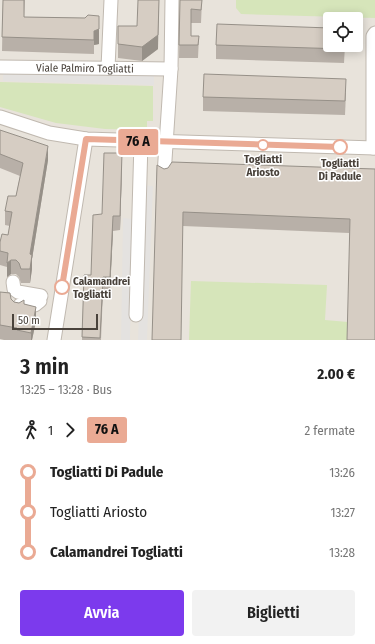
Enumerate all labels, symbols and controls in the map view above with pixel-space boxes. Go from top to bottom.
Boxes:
map controls [323,12,363,52]
button: locate [323,12,363,52]
street label: Viale Palmiro Togliatti [36,61,134,75]
line badge: 76 A [110,129,166,155]
text: 76 A [126,133,150,150]
marker: Togliatti Ariosto [257,139,269,151]
marker: Togliatti Di Padule [332,139,348,155]
place label: Togliatti Ariosto [244,153,282,179]
place label: Togliatti Di Padule [319,157,362,183]
place label: Calamandrei Togliatti [73,275,130,301]
marker: Calamandrei Togliatti [54,279,70,295]
scale bar [12,312,98,331]
text: 50 m [18,314,40,327]
text: 3 min [20,353,69,380]
text: 2.00 € [317,365,355,383]
text: 13:25 – 13:28 · Bus [20,382,112,397]
icon: walk [20,419,42,441]
icon: forward [59,419,81,441]
text: 76 A [95,421,119,438]
text: 1 [48,423,53,438]
text: 2 fermate [305,423,355,438]
text: Togliatti Di Padule [50,463,163,481]
text: 13:26 [329,465,355,480]
text: Togliatti Ariosto [50,503,147,521]
text: 13:27 [330,505,355,520]
text: Calamandrei Togliatti [50,543,183,561]
text: 13:28 [329,545,355,560]
button: Avvia [20,590,184,636]
button: Biglietti [192,590,355,636]

